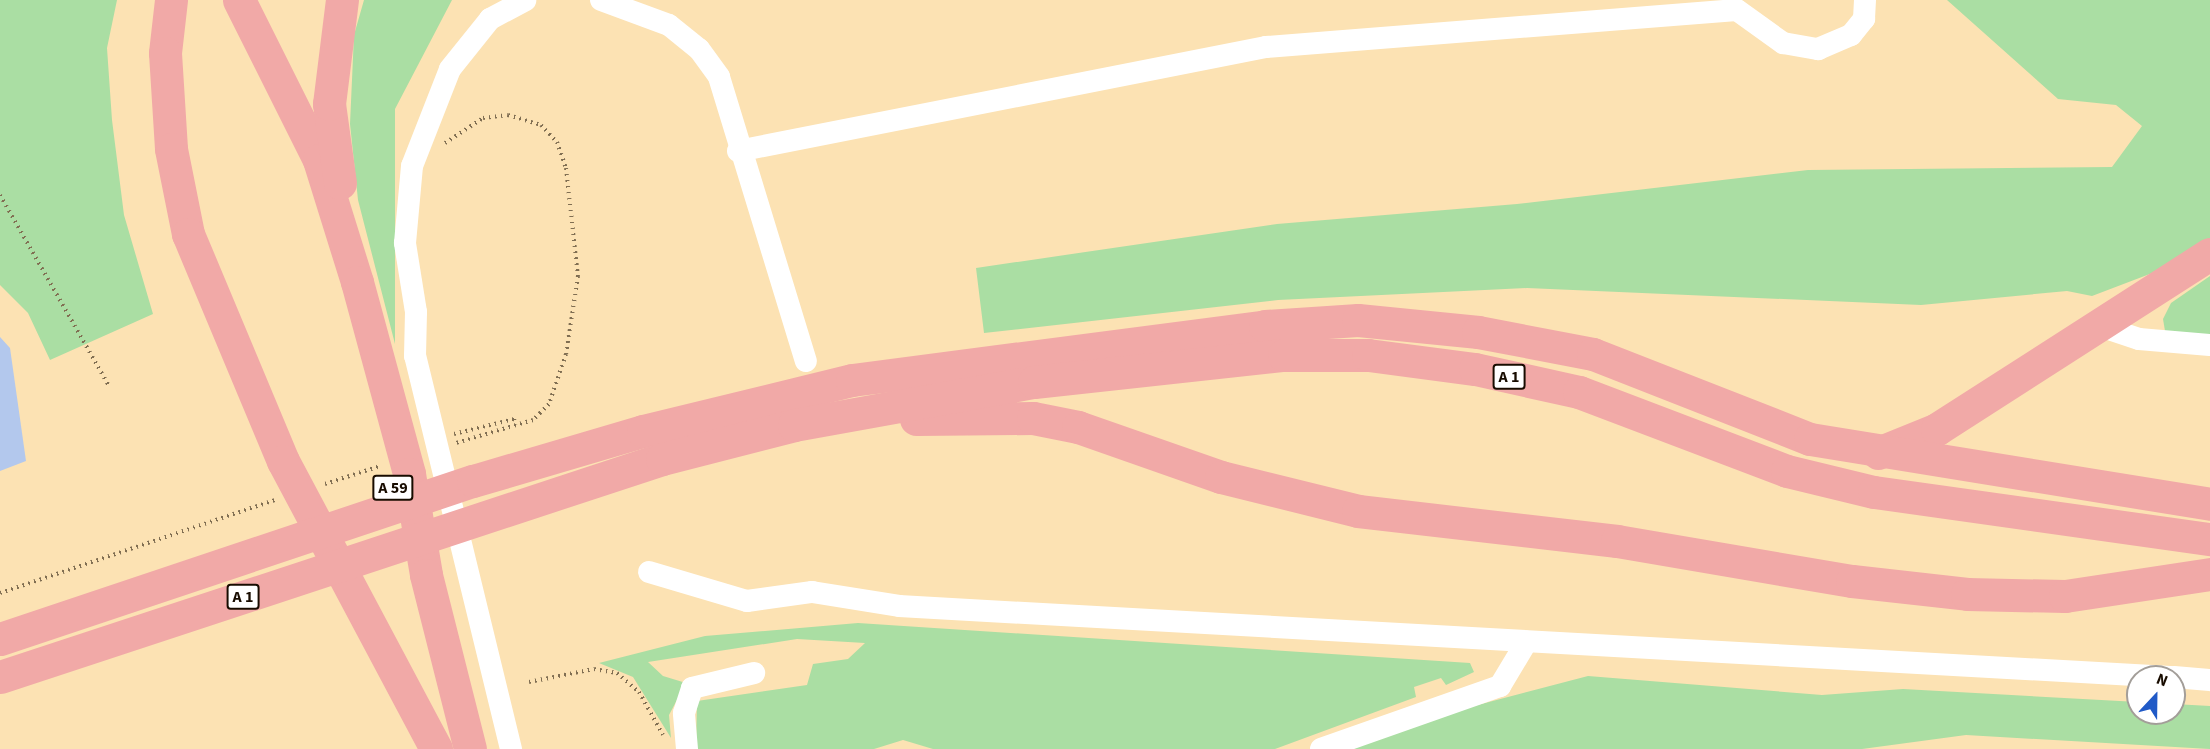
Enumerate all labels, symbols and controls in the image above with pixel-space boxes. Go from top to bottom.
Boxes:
road number: A 1 [1492,364,1526,390]
road number: A 59 [372,475,414,501]
road number: A 1 [226,584,260,610]
north arrow [2126,665,2186,725]
text: N [2153,668,2171,692]

